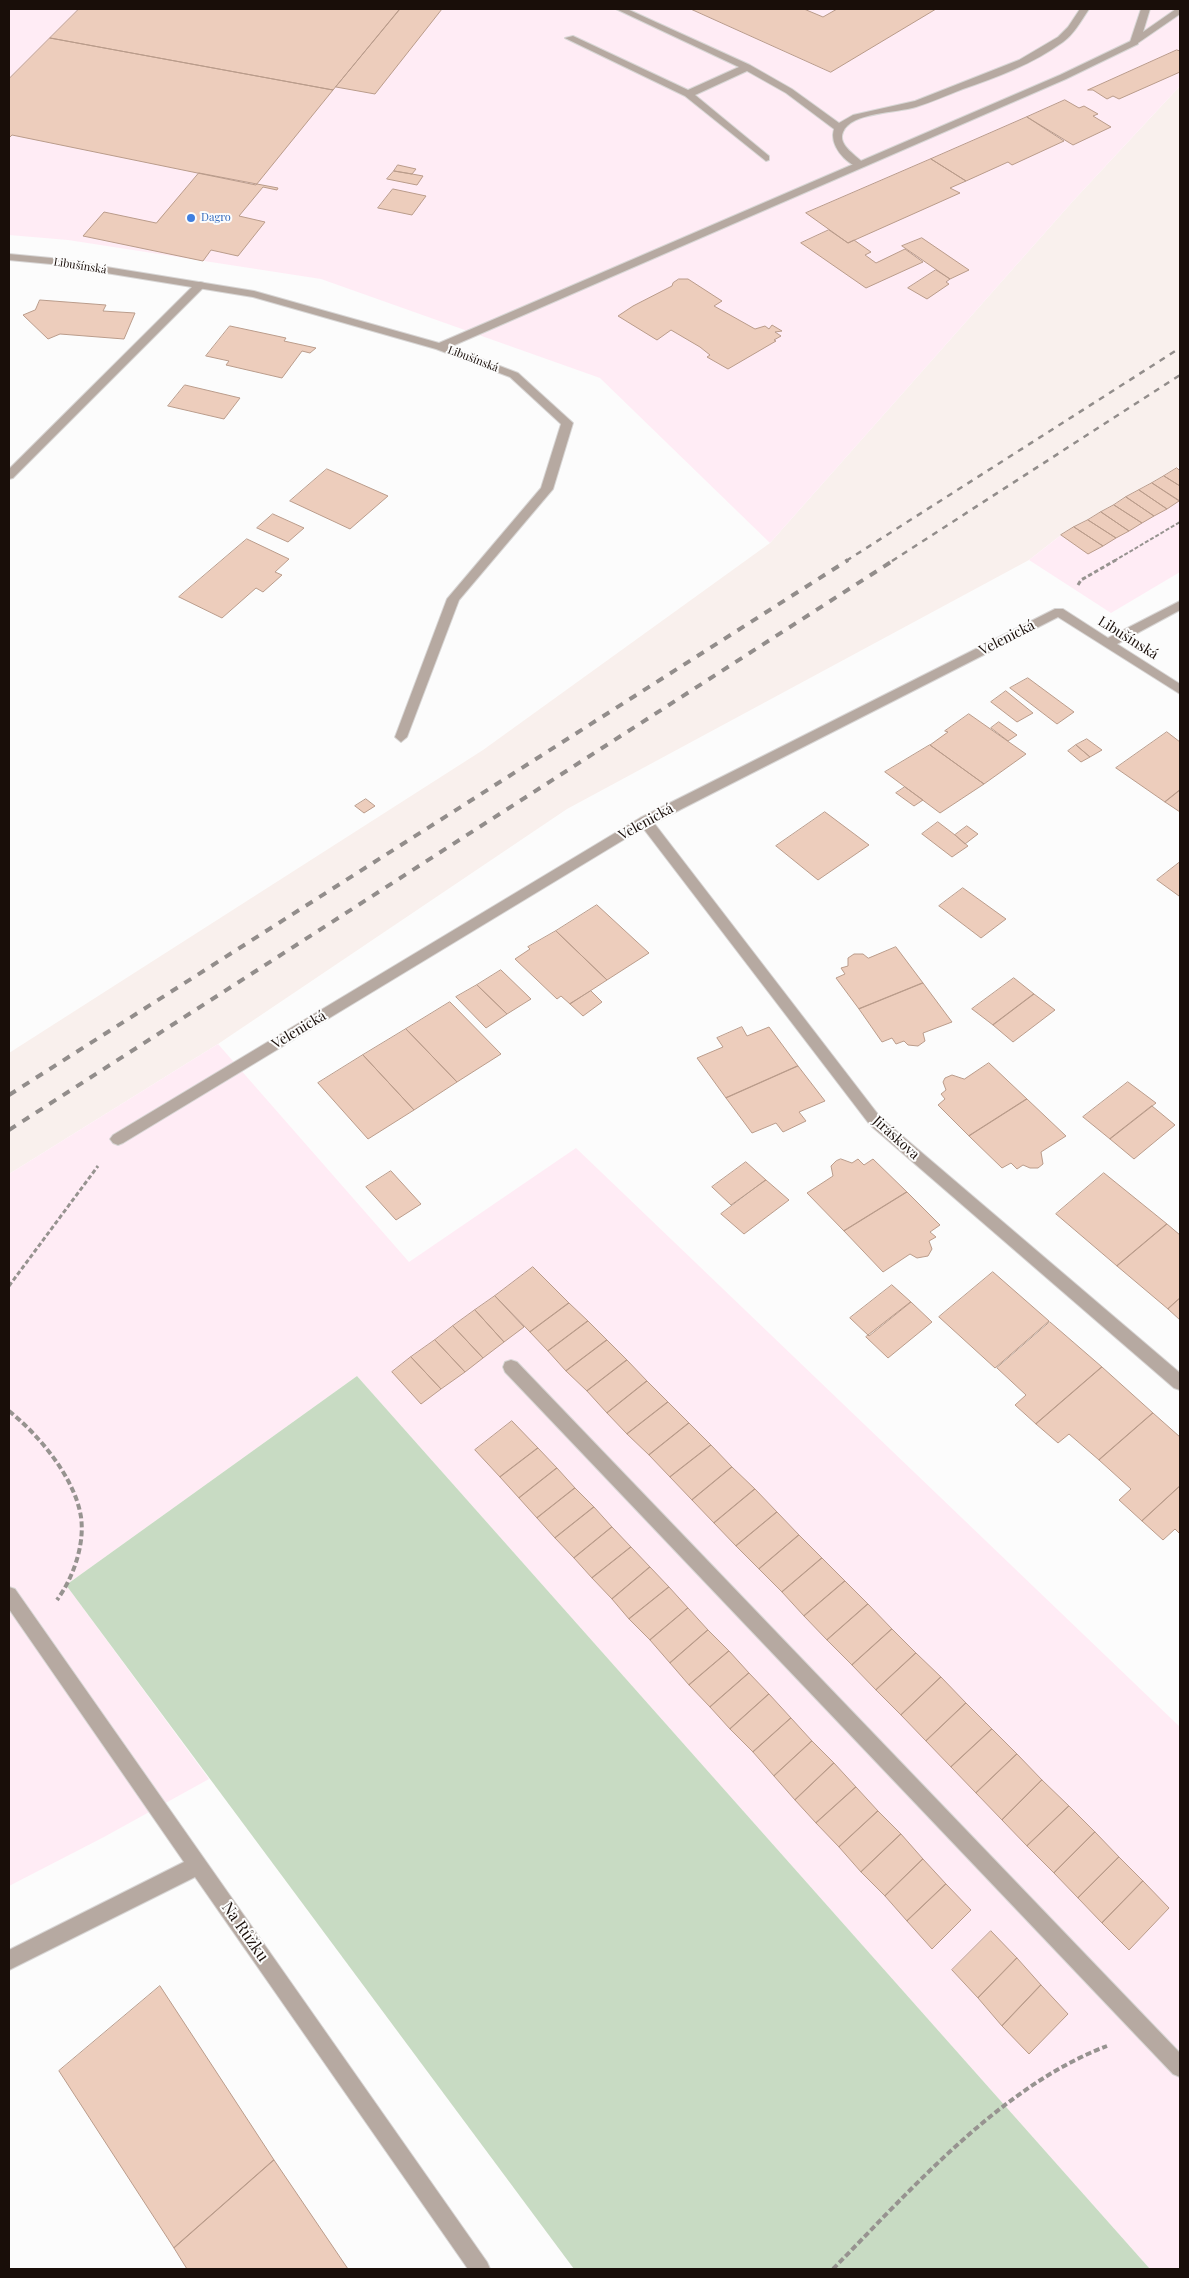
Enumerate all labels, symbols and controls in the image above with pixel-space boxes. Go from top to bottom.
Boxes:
place label: Dagro [201,211,231,225]
marker: Dagro [185,212,197,224]
street label: Libušínská [53,255,107,277]
street label: Libušínská [446,343,500,375]
street label: Libušínská [1095,613,1161,663]
street label: Velenická [977,617,1037,659]
street label: Velenická [616,800,676,844]
street label: Velenická [269,1007,329,1053]
street label: Jiráskova [869,1113,923,1163]
street label: Na Růžku [218,1899,272,1965]

